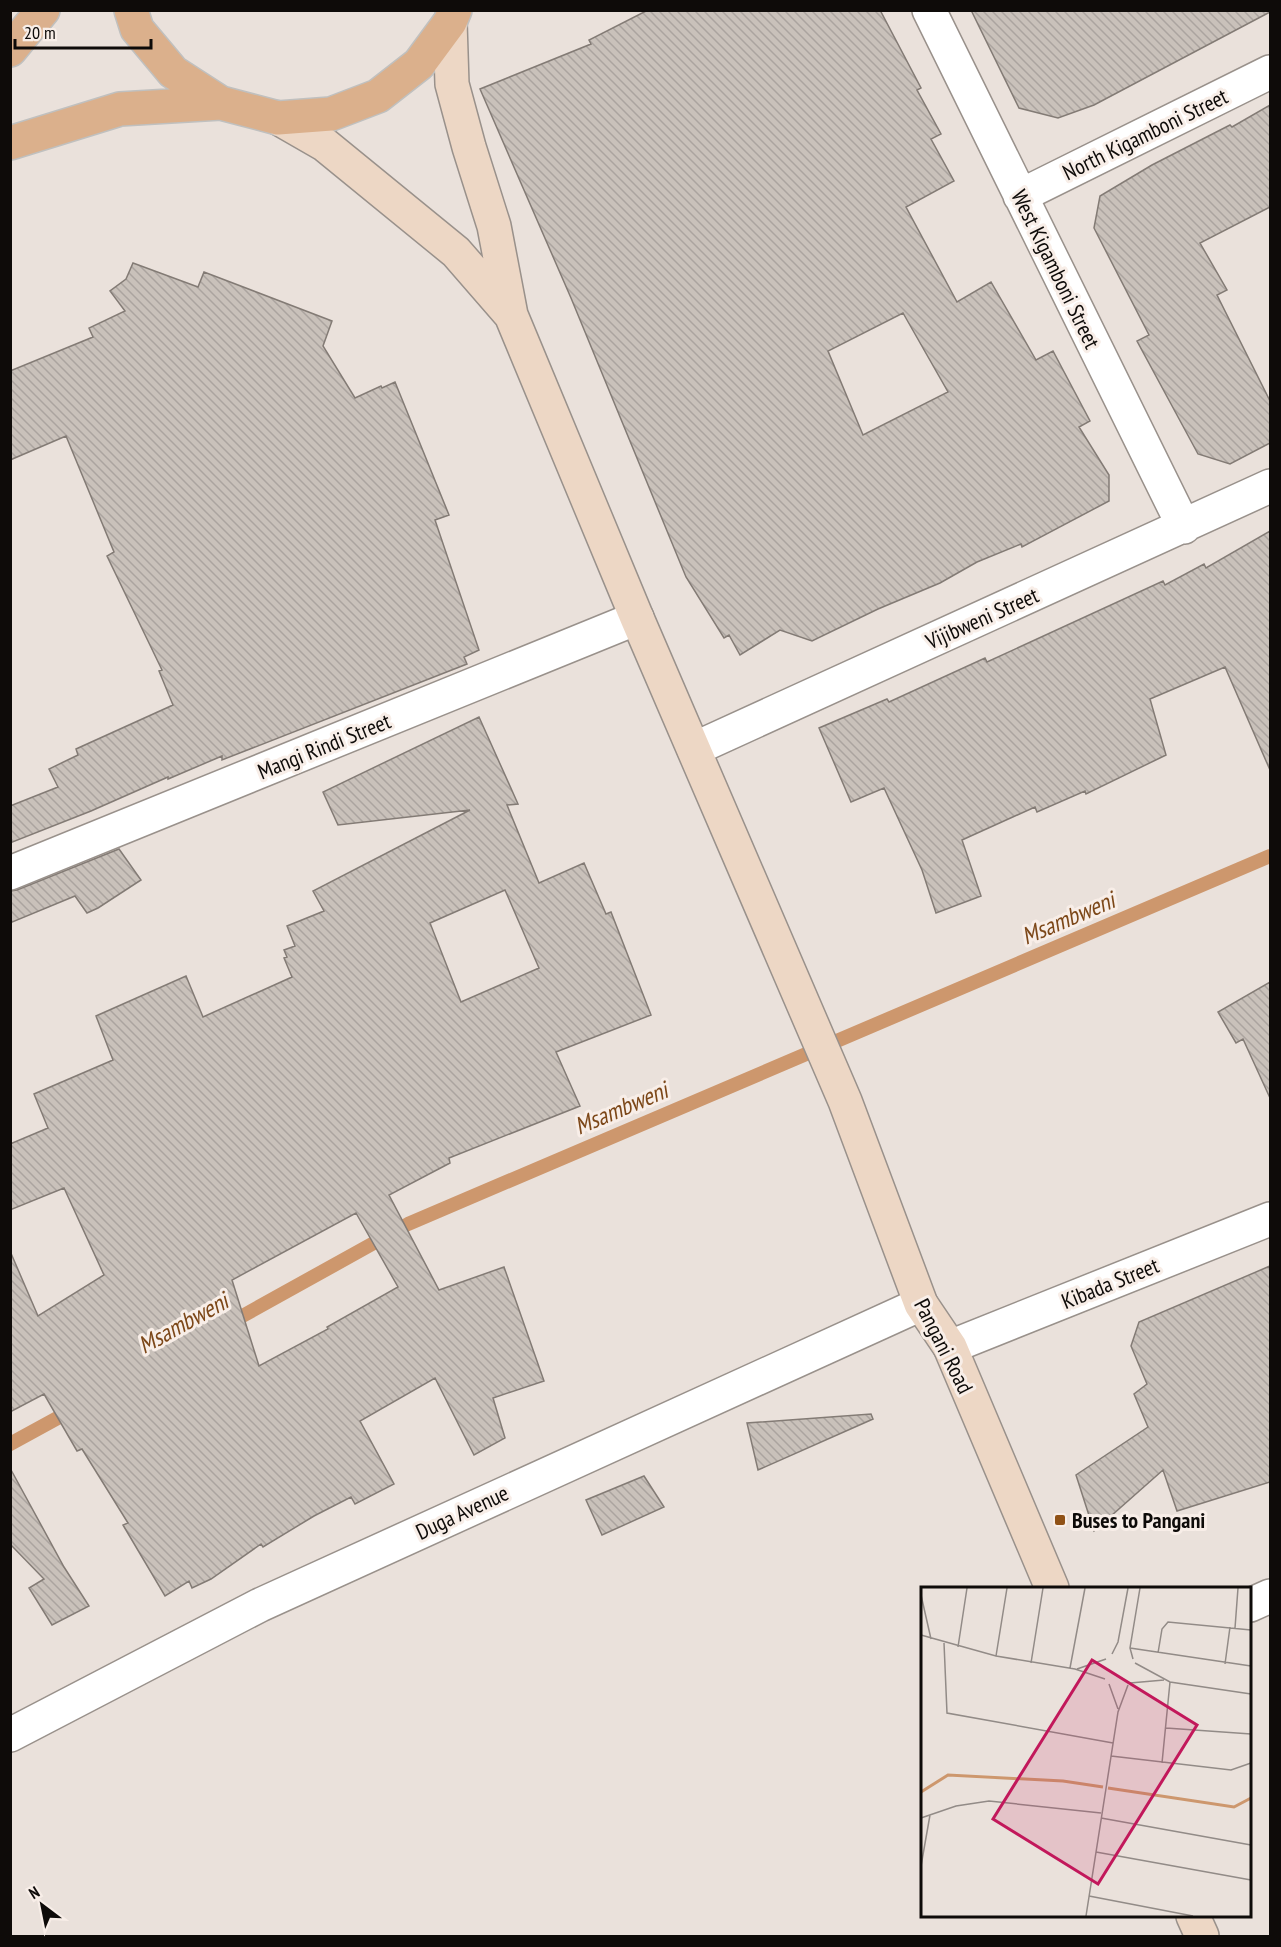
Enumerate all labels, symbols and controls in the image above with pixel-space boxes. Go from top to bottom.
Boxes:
scale bar [15,12,152,50]
text: 20 m [24,21,56,44]
street label: North Kigamboni Street [1058,82,1232,186]
street label: West Kigamboni Street [1005,185,1107,353]
street label: Vijibweni Street [920,581,1043,656]
street label: Mangi Rindi Street [253,707,395,785]
water label: Msambweni [1017,883,1122,951]
water label: Msambweni [570,1073,675,1141]
street label: Kibada Street [1057,1251,1163,1315]
water label: Msambweni [132,1284,236,1360]
street label: Pangani Road [908,1294,980,1398]
street label: Duga Avenue [411,1478,513,1546]
place label: Buses to Pangani [1072,1506,1205,1534]
marker: Buses to Pangani [1053,1513,1067,1527]
inset map [921,1587,1251,1917]
north arrow [12,1875,72,1935]
text: N [25,1882,43,1903]

